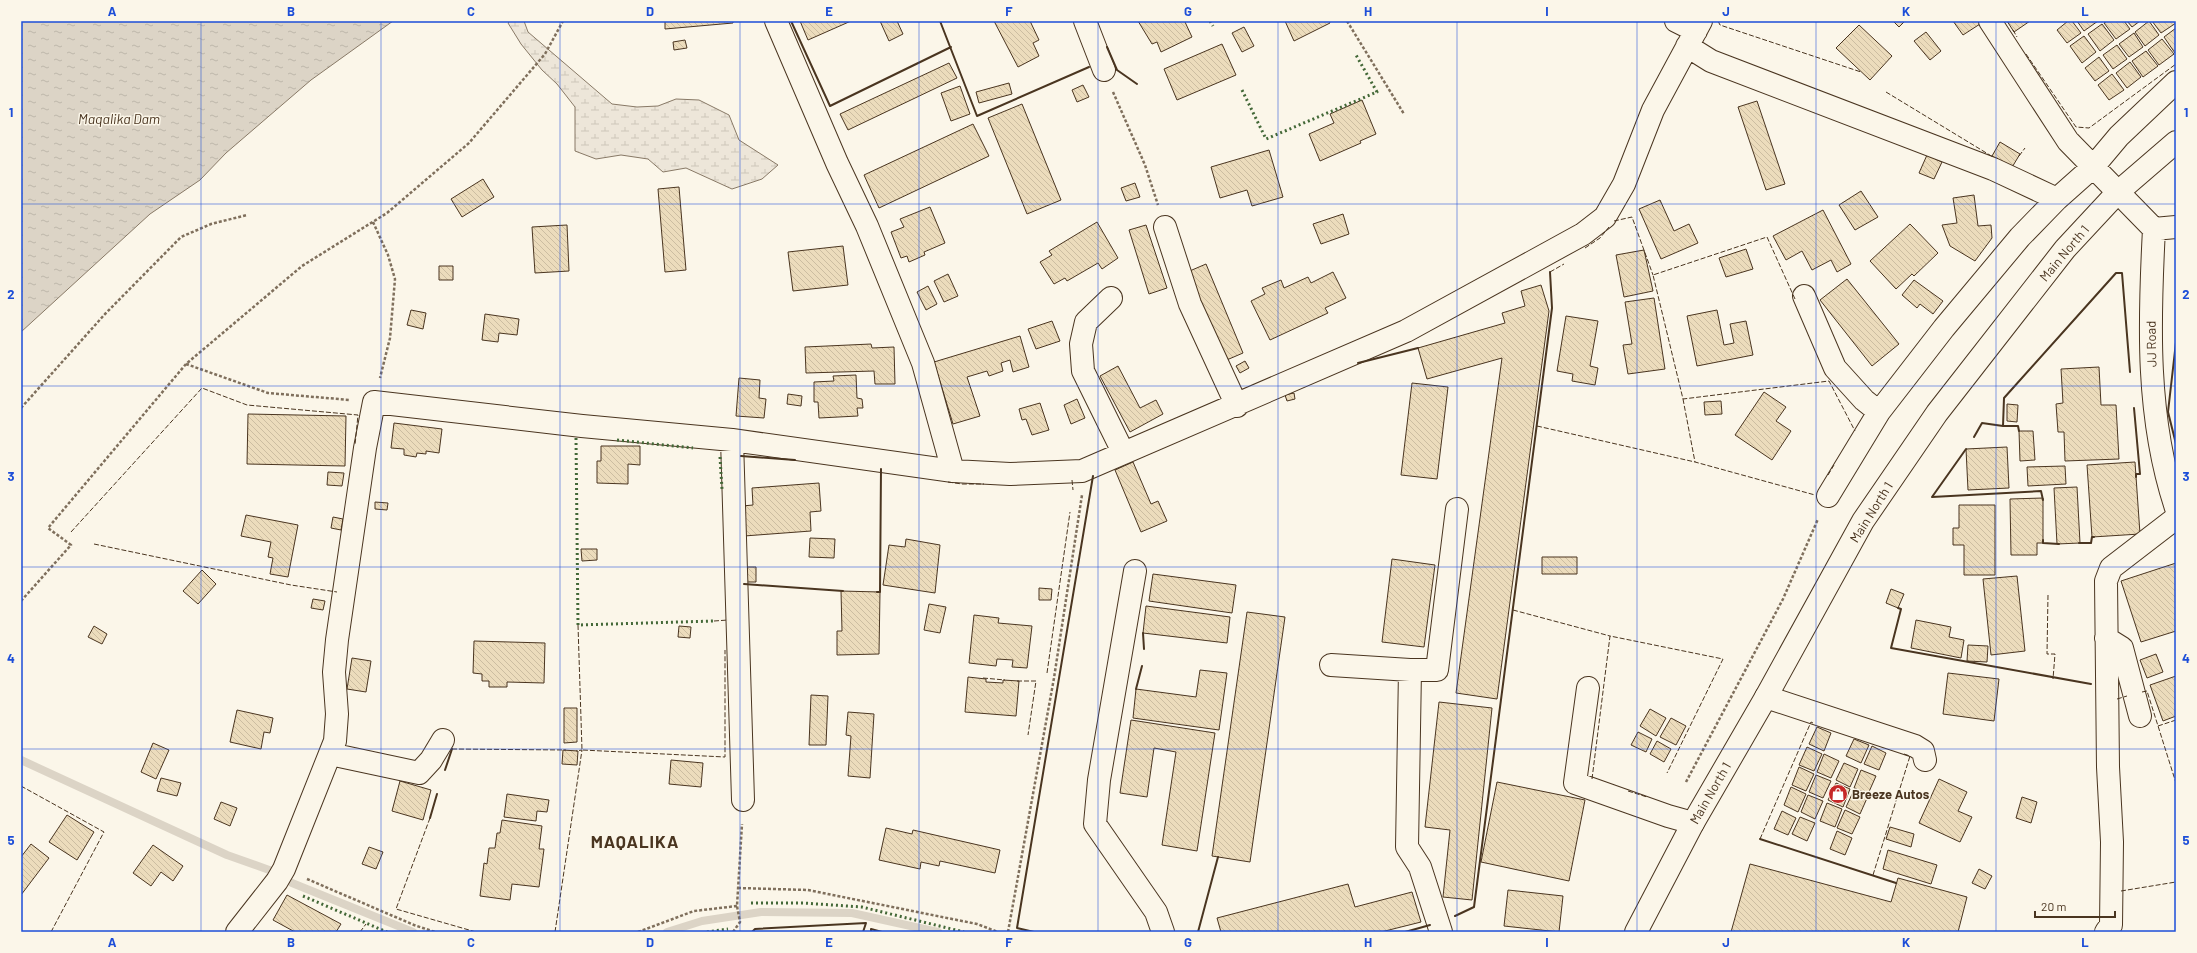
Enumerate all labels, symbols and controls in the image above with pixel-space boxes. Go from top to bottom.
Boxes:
text: A [108,3,117,19]
text: B [287,3,295,19]
text: C [467,3,475,19]
text: D [646,3,654,19]
text: E [825,3,833,19]
text: F [1005,3,1013,19]
text: G [1184,3,1192,19]
text: H [1364,3,1372,19]
text: I [1545,3,1549,19]
text: J [1722,3,1730,19]
text: K [1902,3,1910,19]
text: L [2081,3,2089,19]
text: 1 [9,104,13,120]
text: 1 [2184,104,2188,120]
water label: Maqalika Dam [78,110,160,127]
street label: Main North 1 [2036,222,2092,284]
text: 2 [7,286,15,302]
text: 2 [2182,286,2190,302]
street label: JJ Road [2143,321,2159,367]
text: 3 [7,468,15,484]
text: 3 [2182,468,2190,484]
street label: Main North 1 [1846,479,1896,545]
text: 4 [7,650,15,666]
text: 4 [2182,650,2190,666]
street label: Main North 1 [1686,759,1734,827]
shop icon: Breeze Autos [1827,783,1849,805]
place label: Breeze Autos [1852,786,1930,802]
district label: MAQALIKA [591,831,679,851]
text: 5 [7,832,15,848]
text: 5 [2182,832,2190,848]
scale bar [2035,893,2115,919]
text: 20 m [2041,899,2067,913]
text: A [108,934,117,950]
text: B [287,934,295,950]
text: C [467,934,475,950]
text: D [646,934,654,950]
text: E [825,934,833,950]
text: F [1005,934,1013,950]
text: G [1184,934,1192,950]
text: H [1364,934,1372,950]
text: I [1545,934,1549,950]
text: J [1722,934,1730,950]
text: K [1902,934,1910,950]
text: L [2081,934,2089,950]

